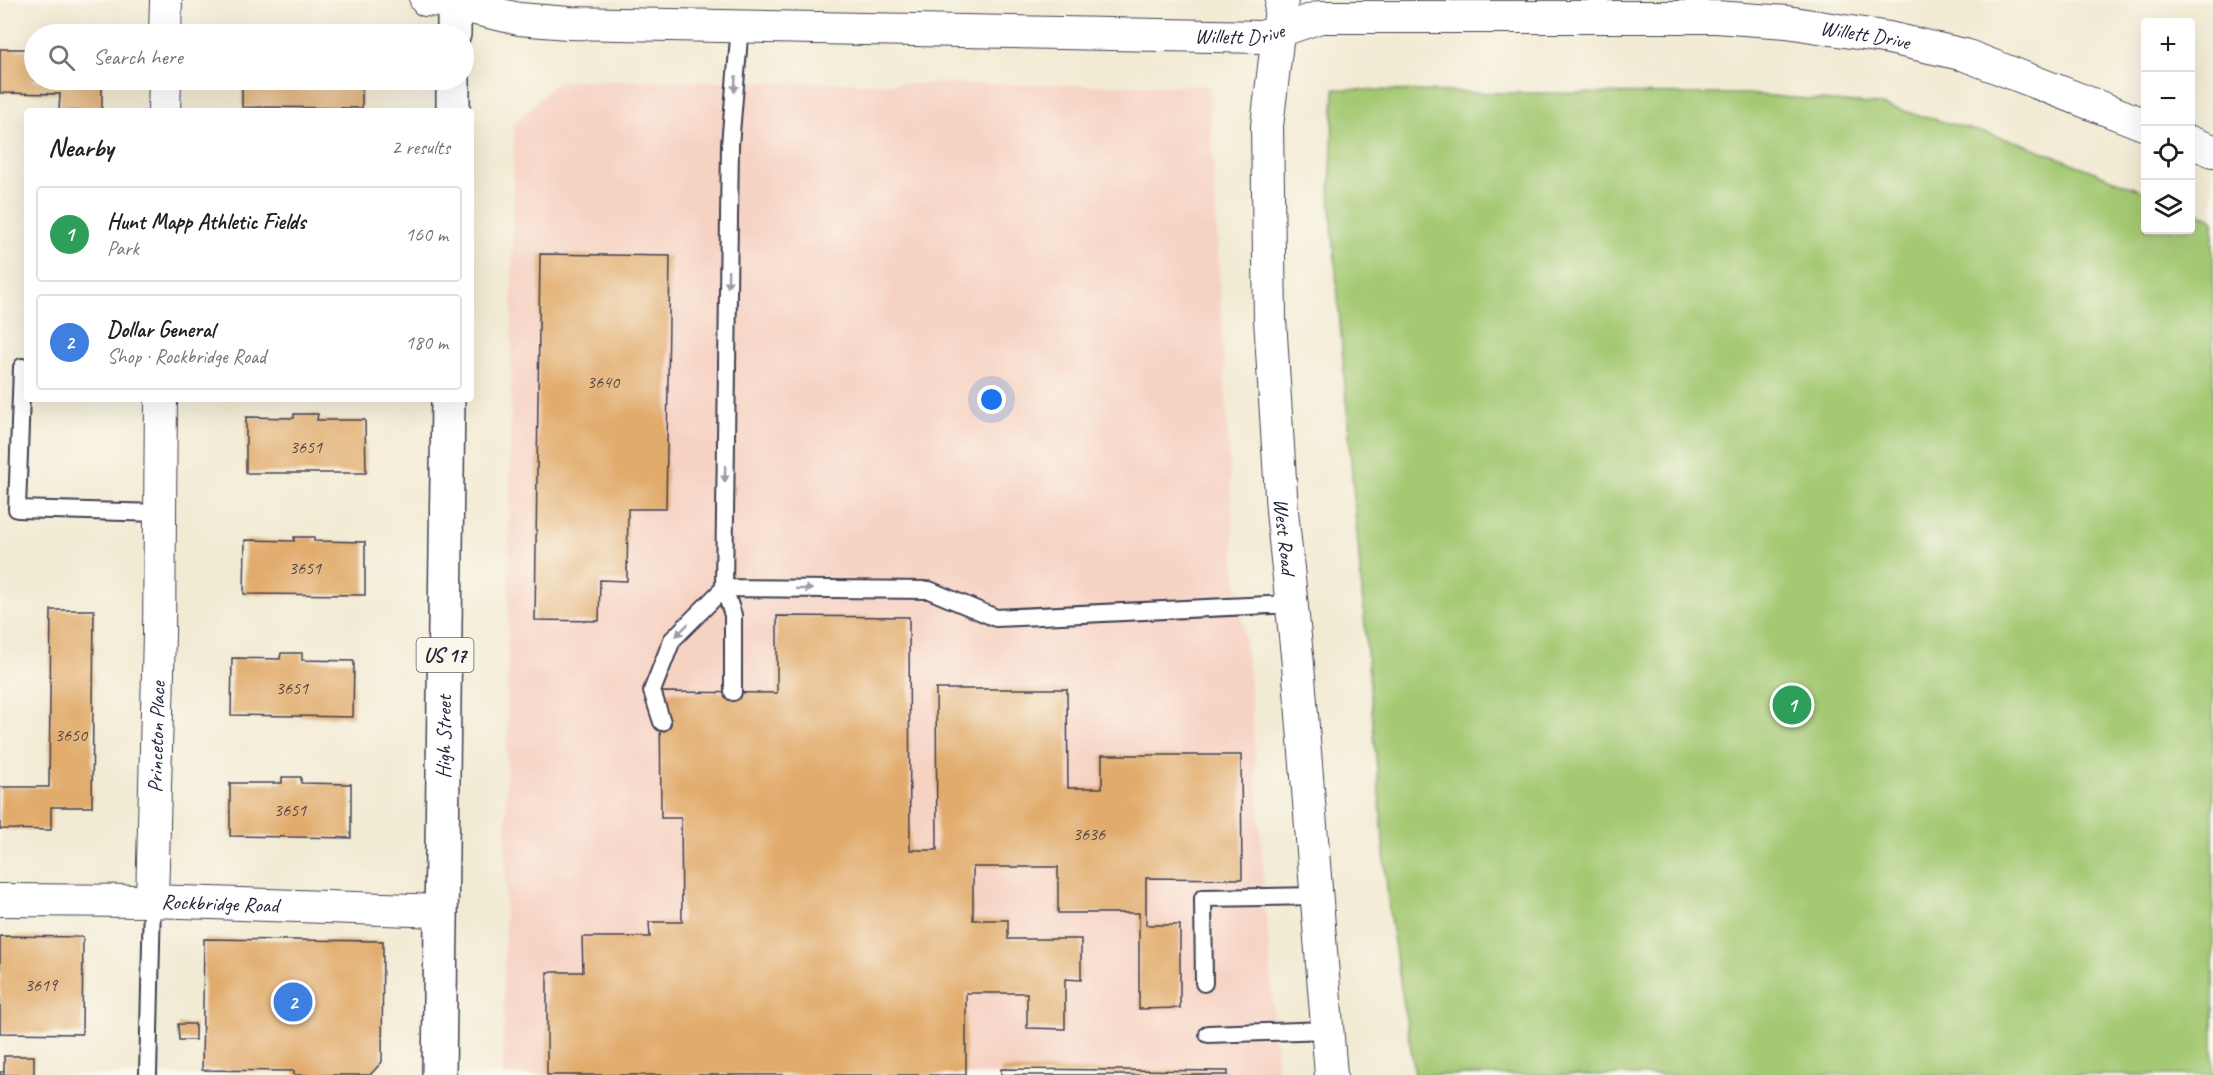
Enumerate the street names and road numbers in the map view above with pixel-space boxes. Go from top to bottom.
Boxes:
street label: Willett Drive [1819,14,1914,56]
street label: Willett Drive [1194,17,1290,50]
street label: West Road [1268,498,1302,579]
road number: US 17 [416,638,474,672]
street label: Princeton Place [142,680,171,793]
street label: High Street [430,693,457,779]
street label: Rockbridge Road [161,888,283,918]

